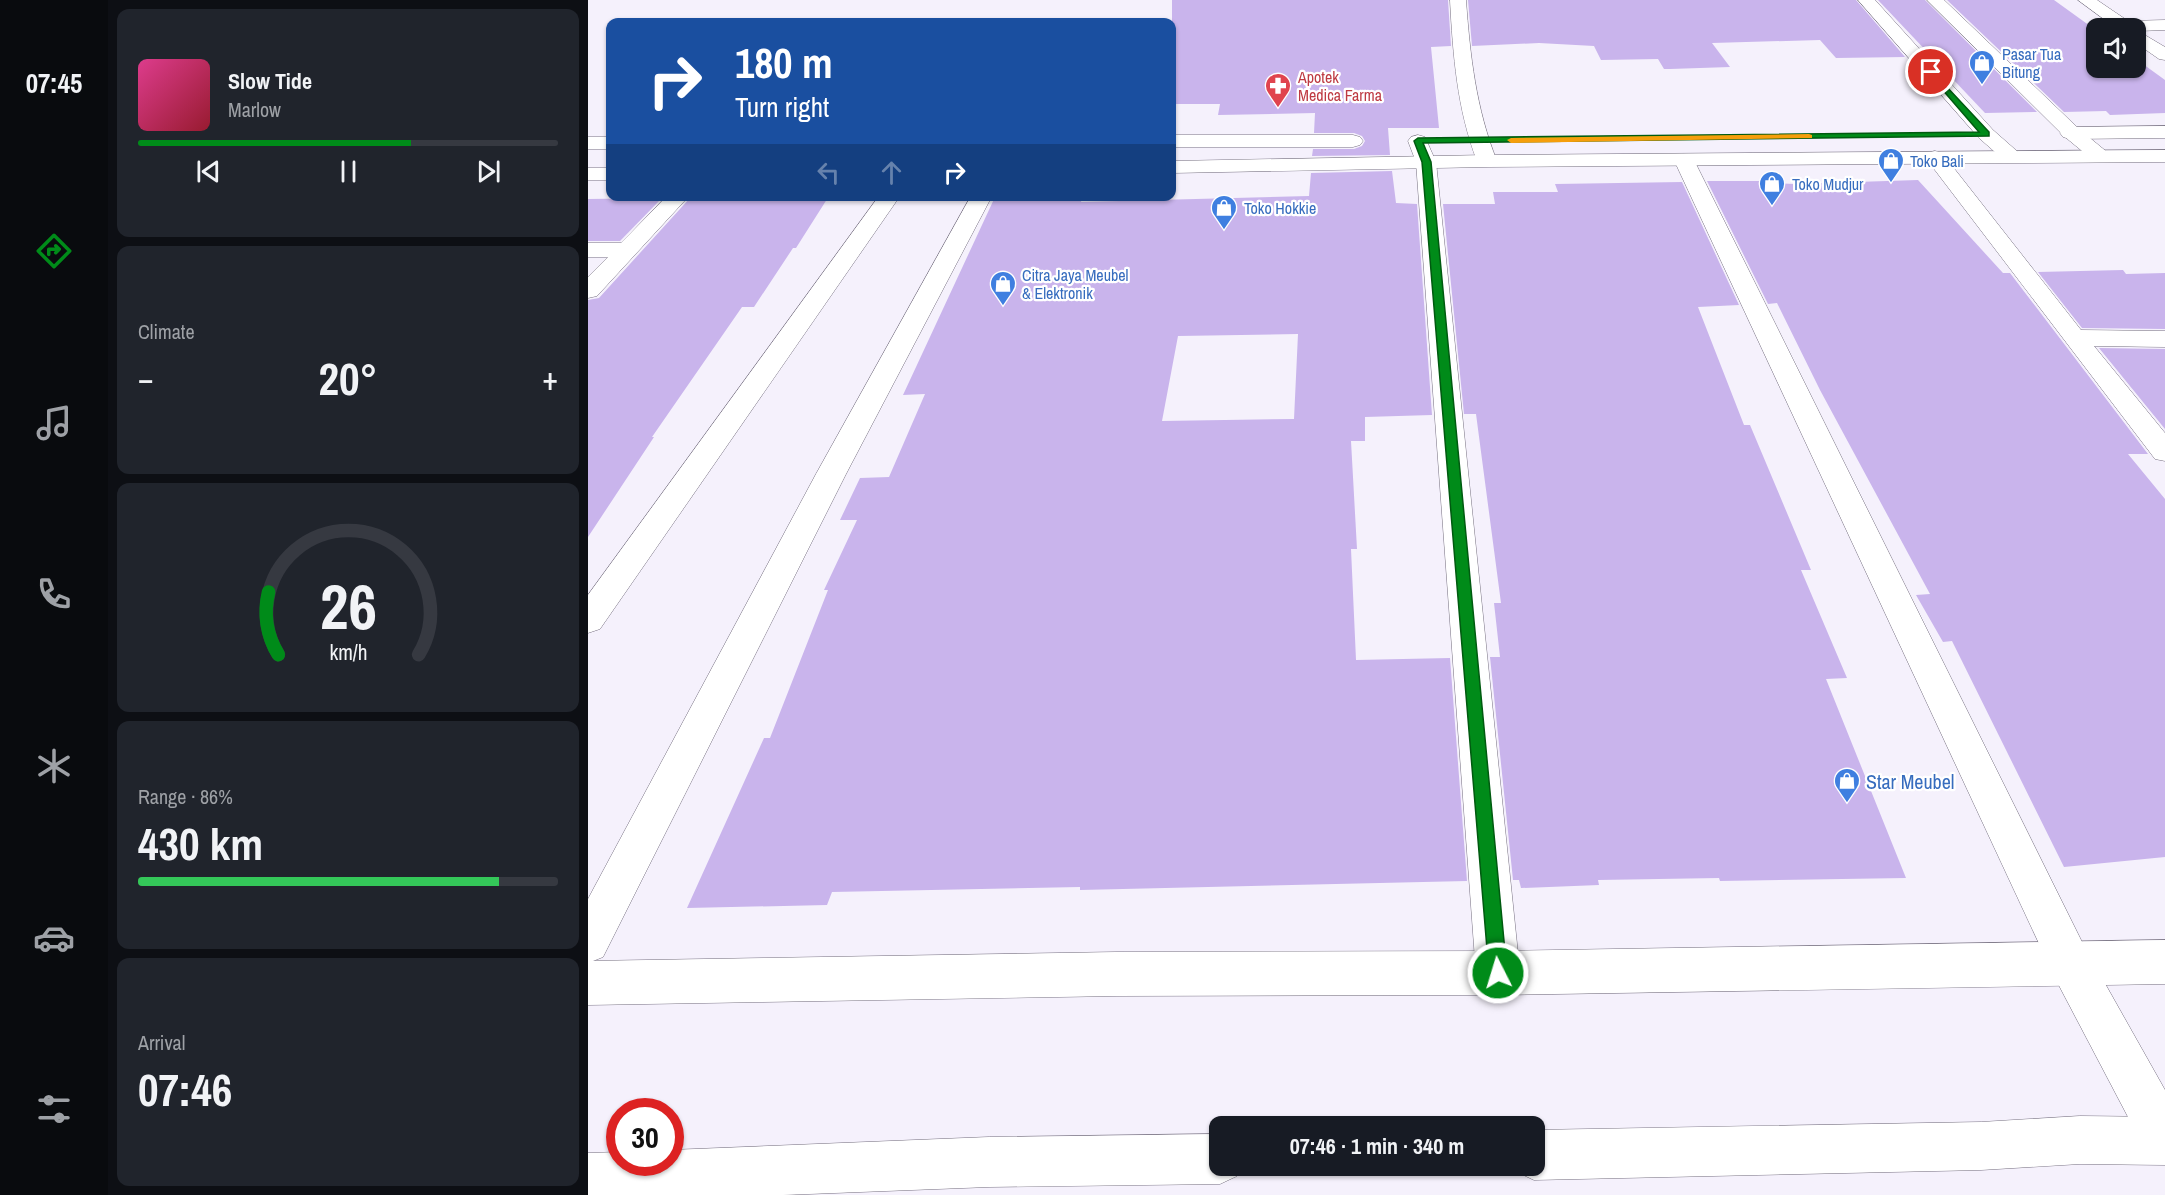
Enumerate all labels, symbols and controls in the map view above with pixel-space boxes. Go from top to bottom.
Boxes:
map controls [2086,18,2146,78]
button: sound [2086,18,2146,78]
text: 180 m [735,35,833,91]
icon: right [636,42,714,120]
place label: Pasar Tua Bitung [2002,43,2062,83]
pin [1905,46,1956,97]
shop icon: Pasar Tua Bitung [1967,48,1997,86]
icon: arrive [1914,55,1947,88]
text: 07:45 [26,65,82,101]
text: Slow Tide [228,66,312,96]
place label: Apotek Medica Farma [1297,66,1383,106]
pharmacy icon: Apotek Medica Farma [1263,71,1293,109]
text: Turn right [735,89,829,125]
text: Marlow [228,96,281,123]
shop icon: Toko Bali [1876,146,1906,184]
place label: Toko Bali [1910,150,1964,172]
icon: previous [192,155,225,188]
icon: pause [332,155,365,188]
icon: next [472,155,505,188]
icon: left [812,156,845,189]
icon: ahead [875,156,908,189]
icon: right [938,156,971,189]
shop icon: Toko Mudjur [1757,169,1787,207]
place label: Toko Mudjur [1792,173,1864,195]
shop icon: Toko Hokkie [1209,193,1239,231]
place label: Toko Hokkie [1244,197,1316,219]
icon: directions [33,230,75,272]
place label: Citra Jaya Meubel & Elektronik [1022,264,1129,304]
shop icon: Citra Jaya Meubel & Elektronik [988,269,1018,307]
text: Climate [138,318,195,345]
text: 20° [318,348,378,409]
text: − [138,356,154,400]
text: + [542,356,558,400]
icon: music [33,402,75,444]
text: 26 [320,564,376,648]
icon: phone [33,573,75,615]
text: km/h [329,638,367,667]
icon: climate [33,745,75,787]
shop icon: Star Meubel [1832,766,1862,804]
place label: Star Meubel [1866,768,1954,795]
text: Range · 86% [138,783,233,810]
text: 430 km [138,813,263,874]
icon: car [33,917,75,959]
position arrow [1466,941,1530,1005]
text: Arrival [138,1029,185,1056]
text: 07:46 [138,1059,232,1120]
icon: filters [33,1088,75,1130]
speed limit sign: 30 [606,1098,684,1176]
text: 07:46 · 1 min · 340 m [1290,1131,1464,1161]

